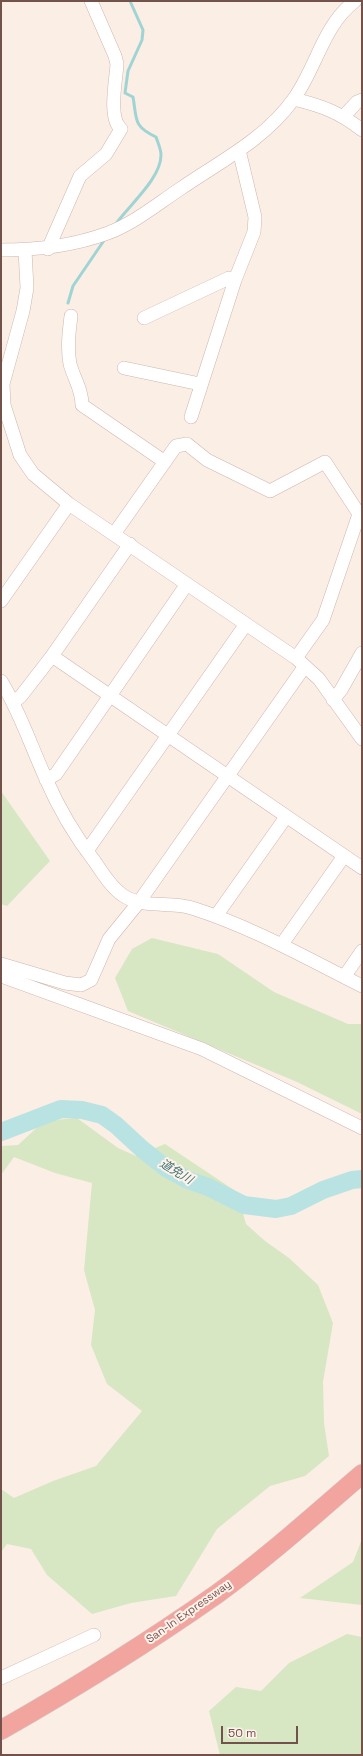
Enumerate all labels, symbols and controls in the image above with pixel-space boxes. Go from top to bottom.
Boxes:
water label: 道免川 [157,1157,195,1187]
street label: San-In Expressway [144,1578,234,1646]
scale bar [223,1718,300,1744]
text: 50 m [228,1725,256,1741]

